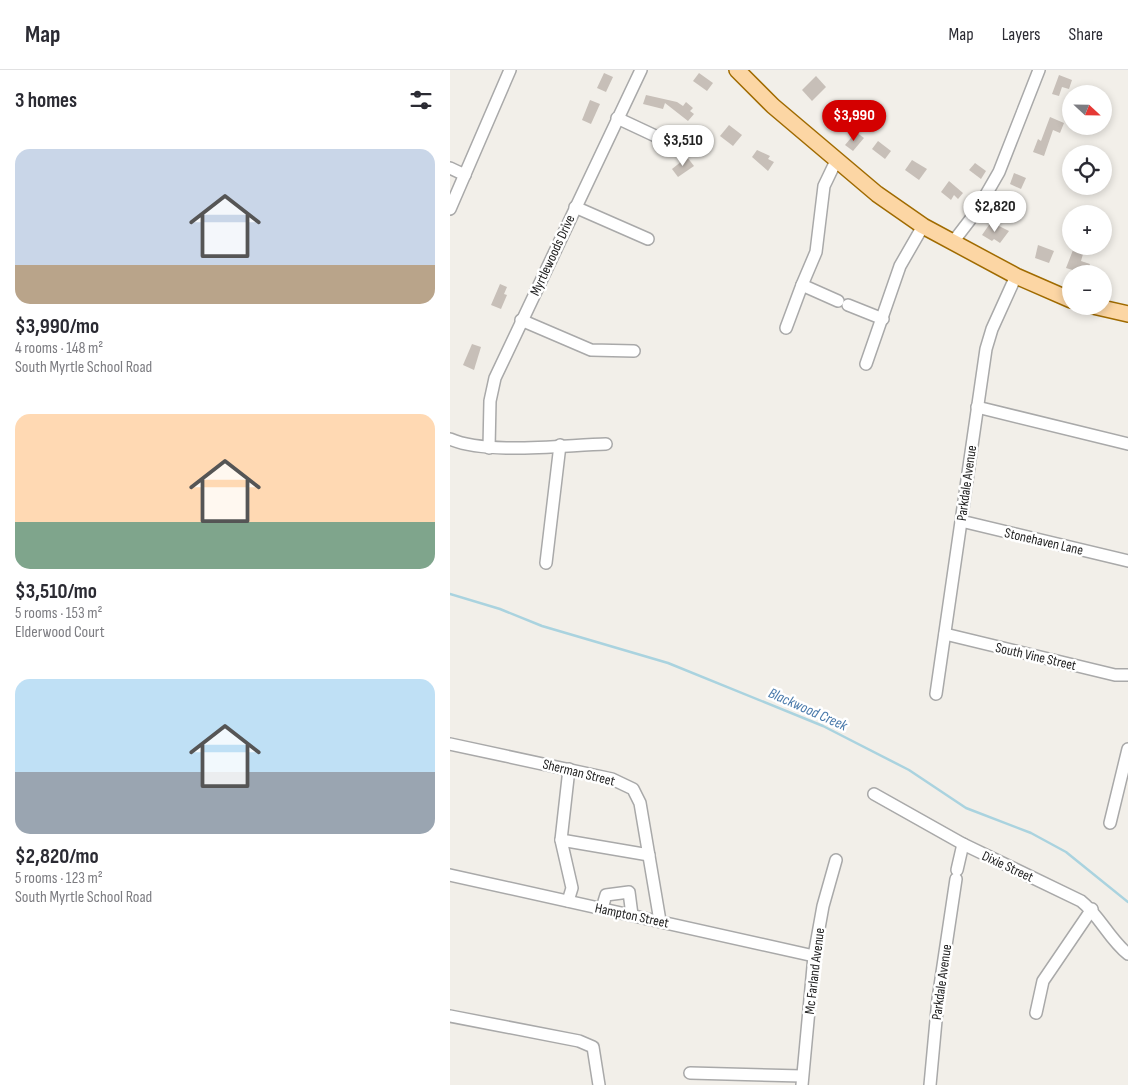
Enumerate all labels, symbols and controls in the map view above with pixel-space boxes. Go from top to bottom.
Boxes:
text: Map [25,20,60,49]
text: Map [949,24,974,45]
text: Layers [1002,24,1041,45]
text: Share [1069,24,1103,45]
north arrow [1062,85,1112,135]
map controls [1062,85,1112,315]
icon: filters [407,86,435,114]
text: 3 homes [15,88,77,113]
pin: $3,990 [813,100,895,142]
text: $3,990 [833,106,875,125]
pin: $3,510 [642,124,724,167]
text: $3,510 [663,131,703,150]
button: locate [1062,145,1112,195]
icon: home [180,181,270,271]
pin: $2,820 [954,190,1036,233]
text: $2,820 [974,197,1016,216]
button: + [1062,205,1112,255]
street label: Myrtlewoods Drive [526,212,579,298]
button: − [1062,265,1112,315]
text: $3,990/mo [15,314,99,339]
text: 4 rooms · 148 m² [15,339,103,358]
text: South Myrtle School Road [15,358,152,377]
street label: Parkdale Avenue [953,444,980,522]
icon: home [180,446,270,536]
street label: Stonehaven Lane [1003,524,1085,559]
text: $3,510/mo [15,579,97,604]
text: 5 rooms · 153 m² [15,604,102,623]
text: Elderwood Court [15,623,105,642]
street label: South Vine Street [994,639,1078,674]
water label: Blackwood Creek [765,684,850,735]
icon: home [180,711,270,801]
street label: Sherman Street [541,755,617,790]
text: $2,820/mo [15,844,99,869]
street label: Dixie Street [979,847,1036,886]
text: 5 rooms · 123 m² [15,869,103,888]
text: South Myrtle School Road [15,888,152,907]
street label: Hampton Street [593,899,670,932]
street label: Mc Farland Avenue [801,927,828,1015]
street label: Parkdale Avenue [928,943,955,1021]

